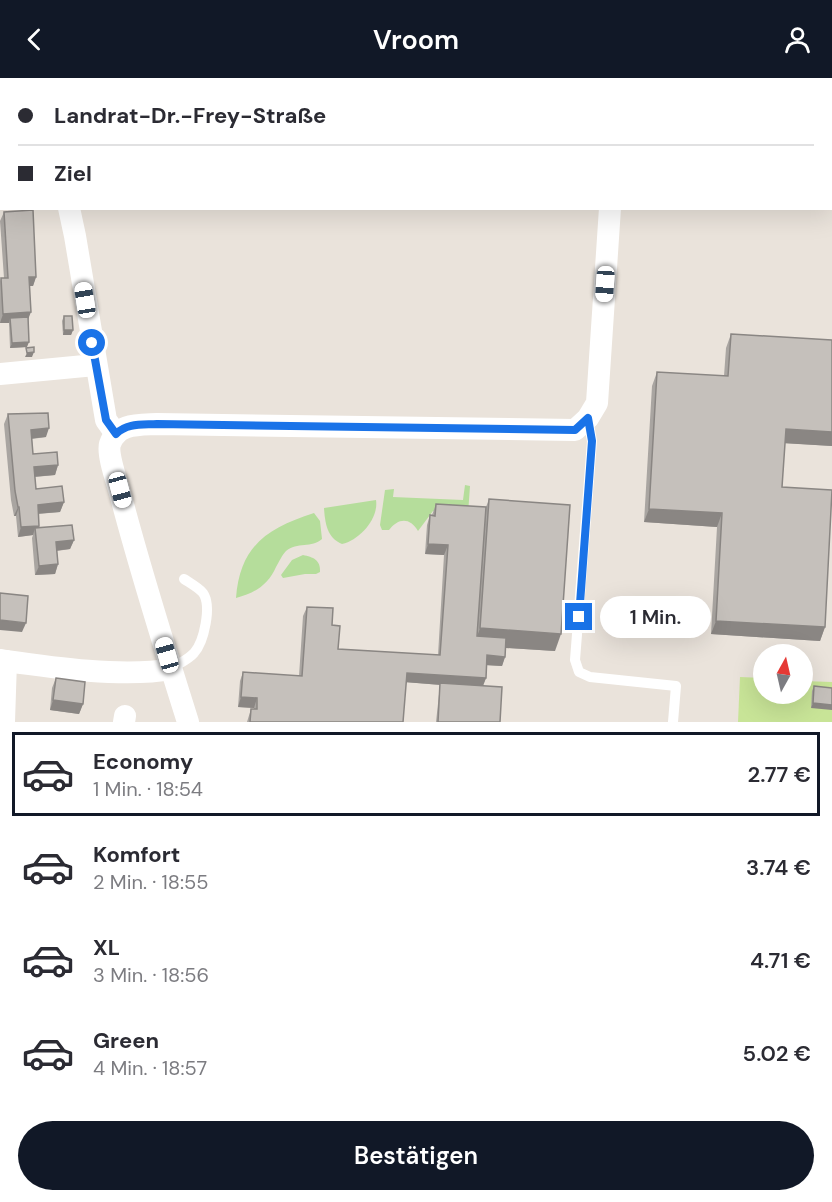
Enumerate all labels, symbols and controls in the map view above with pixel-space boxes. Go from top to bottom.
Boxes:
text: Vroom [373,22,459,57]
icon: back [18,23,51,56]
icon: person [781,23,814,56]
text: Landrat-Dr.-Frey-Straße [54,101,326,130]
text: Ziel [54,159,92,188]
car [595,265,615,303]
car [73,281,97,319]
route start [78,329,105,356]
car [107,470,133,510]
callout: 1 Min. [600,596,711,638]
route end [565,603,592,630]
text: 1 Min. [630,604,681,630]
car [153,635,181,675]
north arrow [753,644,813,704]
map controls [753,644,813,704]
icon: car [21,747,75,801]
text: Economy [93,747,193,776]
text: 2.77 € [748,760,811,789]
text: 1 Min. · 18:54 [93,776,203,802]
icon: car [21,840,75,894]
text: Komfort [93,840,180,869]
text: 3.74 € [746,853,811,882]
text: 2 Min. · 18:55 [93,869,208,895]
icon: car [21,933,75,987]
text: XL [93,933,120,962]
text: 4.71 € [750,946,811,975]
text: 3 Min. · 18:56 [93,962,209,988]
icon: car [21,1026,75,1080]
text: Green [93,1026,159,1055]
text: 5.02 € [743,1039,811,1068]
text: 4 Min. · 18:57 [93,1055,207,1081]
button: Bestätigen [18,1121,814,1190]

